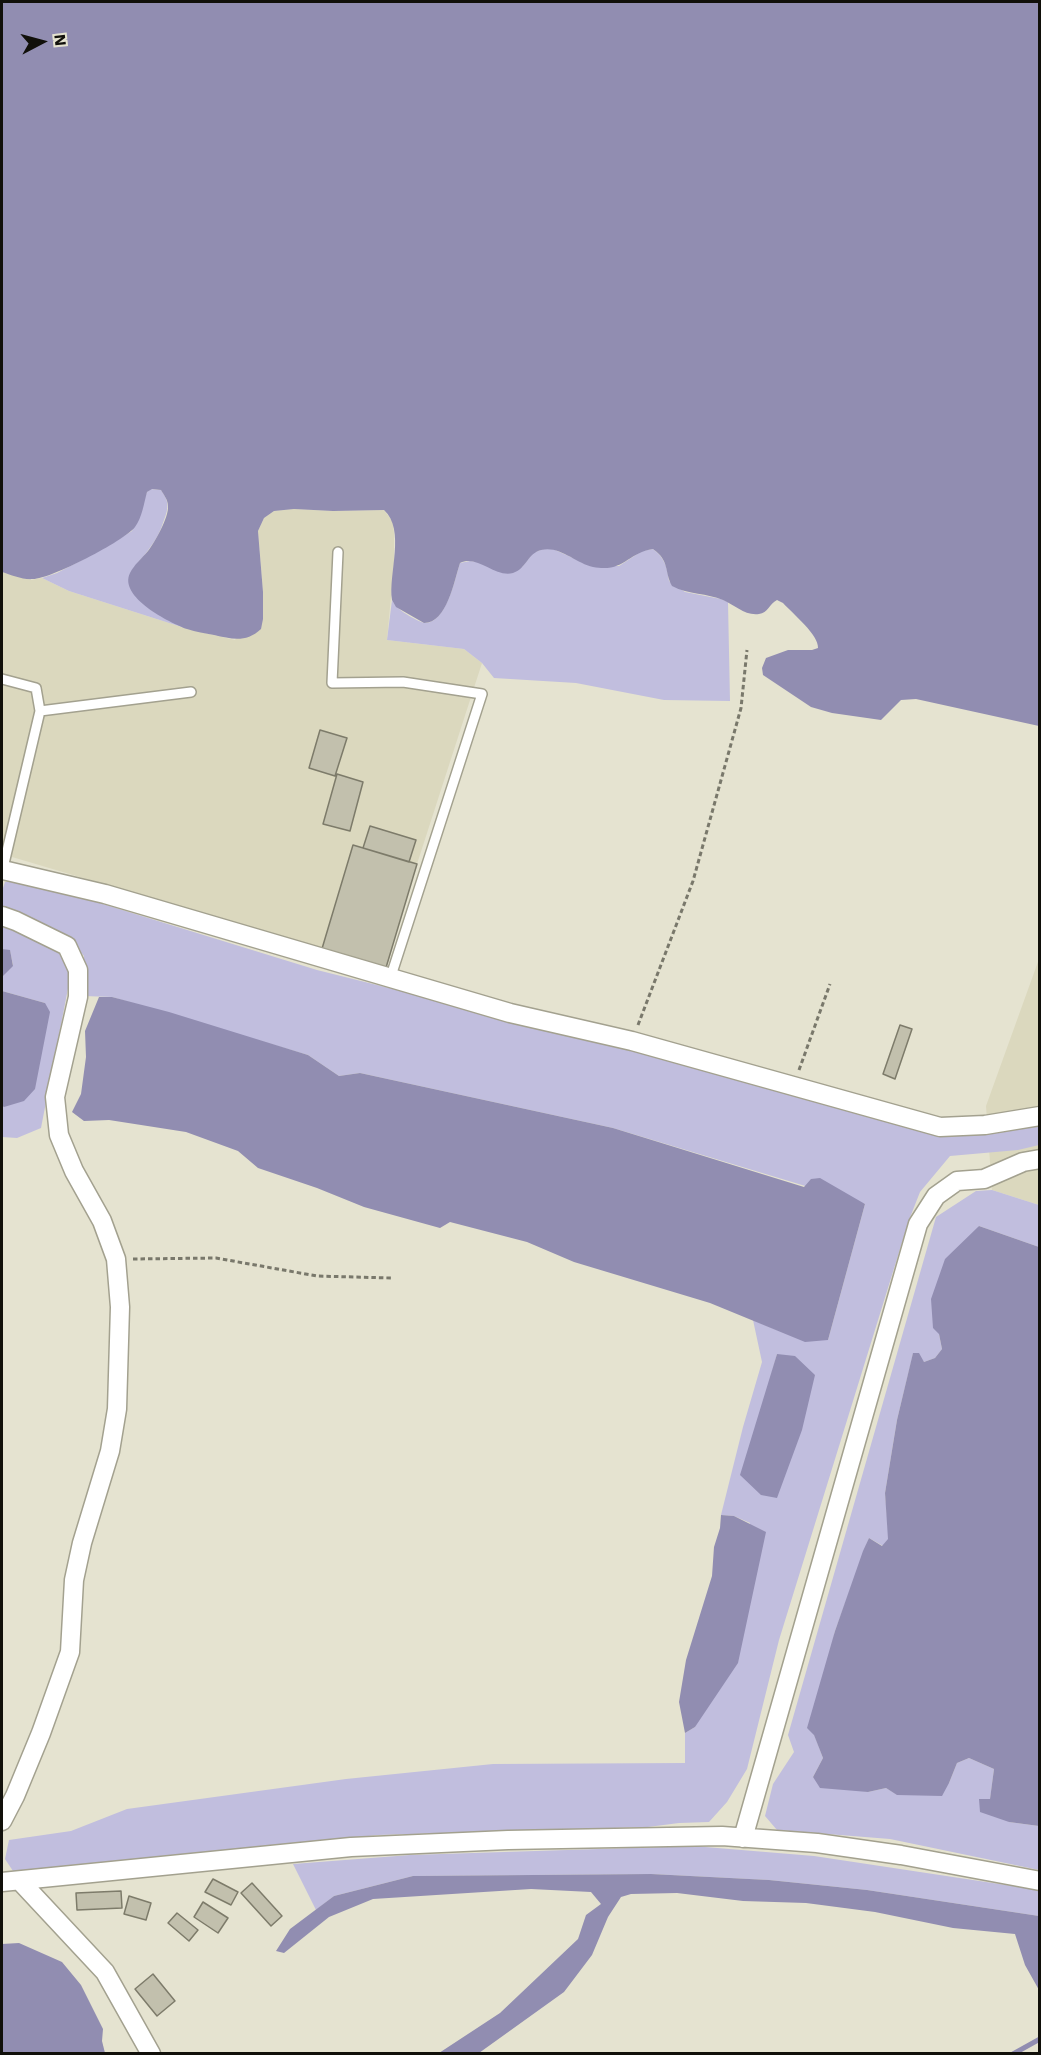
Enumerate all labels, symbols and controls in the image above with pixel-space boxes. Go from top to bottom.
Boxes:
north arrow [12,12,72,72]
text: N [50,33,70,47]

